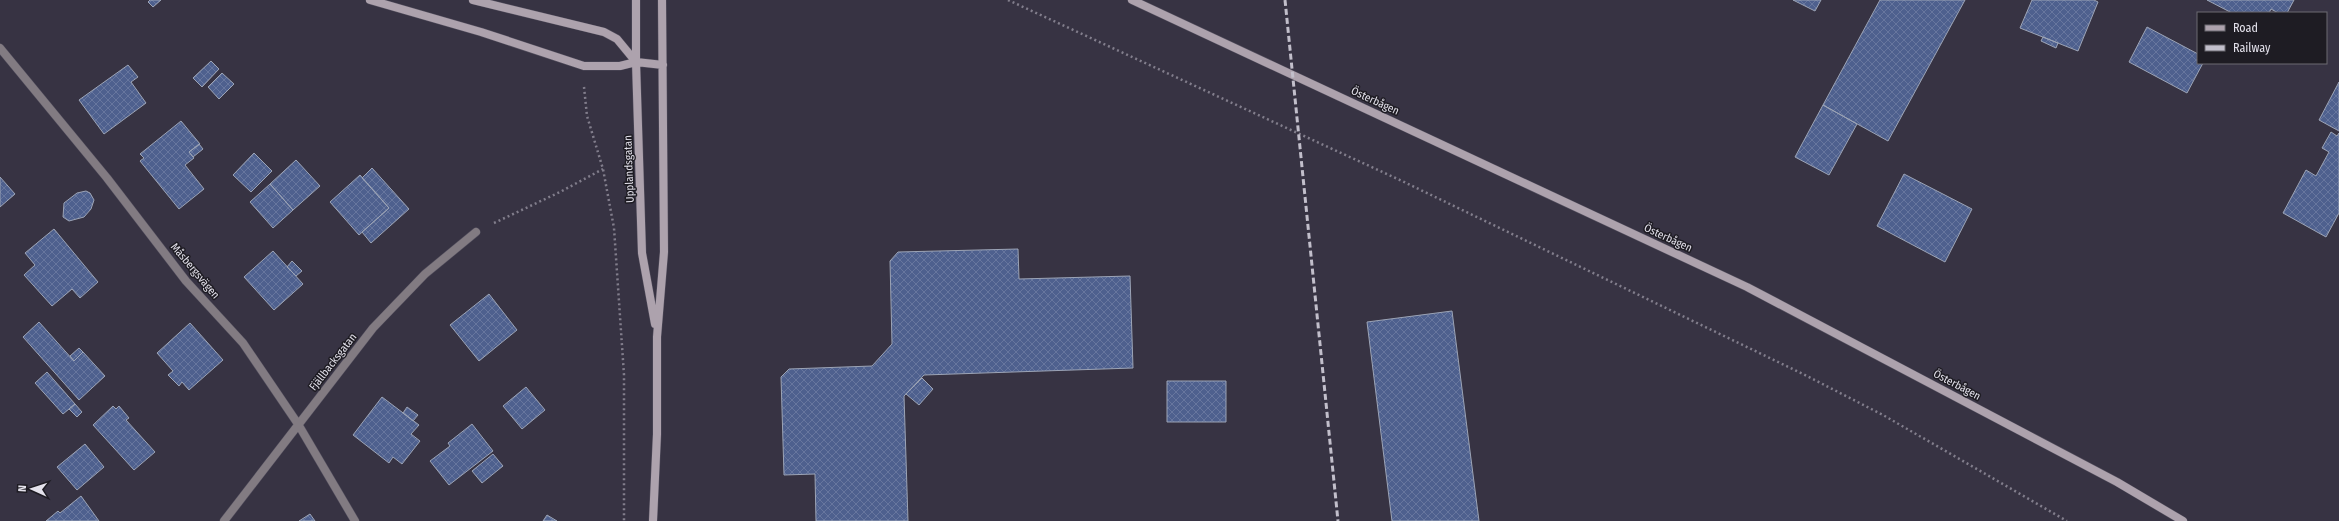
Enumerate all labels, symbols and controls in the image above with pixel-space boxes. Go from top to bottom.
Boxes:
legend [2197,12,2327,64]
text: Road [2233,21,2258,35]
text: Railway [2233,41,2271,55]
street label: Österbågen [1349,84,1401,118]
street label: Upplandsgatan [621,135,637,203]
street label: Österbågen [1642,221,1694,255]
street label: Måsbergsvägen [168,241,222,301]
street label: Fjällbacksgatan [307,331,359,393]
street label: Österbågen [1931,367,1983,403]
north arrow [12,469,52,509]
text: N [16,485,29,492]

